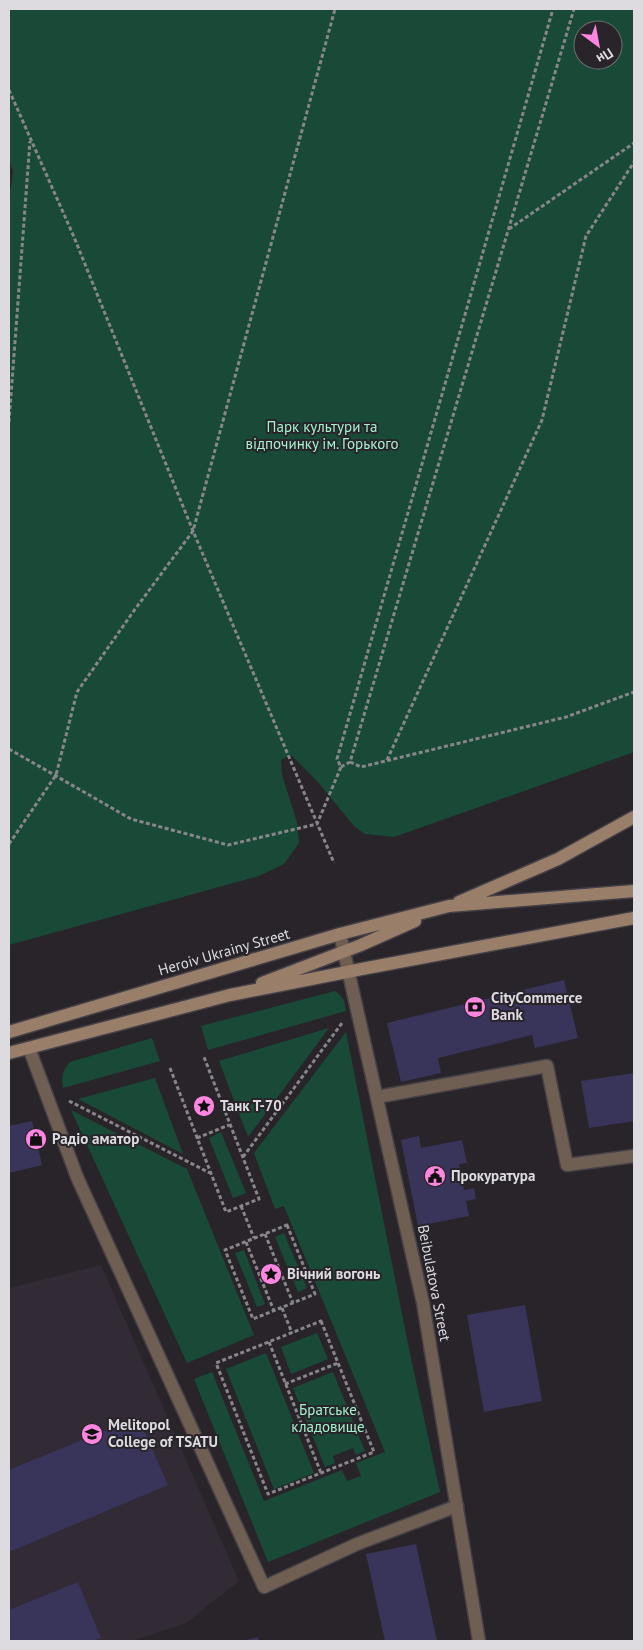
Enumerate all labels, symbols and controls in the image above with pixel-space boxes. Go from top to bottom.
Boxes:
north arrow [573,20,623,70]
text: Пн [593,44,617,68]
park label: Парк культури та відпочинку ім. Горького [245,417,399,453]
street label: Heroiv Ukrainy Street [156,924,292,979]
place label: CityCommerce Bank [491,988,583,1024]
bank icon: CityCommerce Bank [463,995,487,1019]
place icon: Танк Т-70 [192,1094,216,1118]
place label: Танк Т-70 [220,1096,282,1115]
shop icon: Радіо аматор [24,1127,48,1151]
place label: Радіо аматор [52,1129,139,1148]
public building icon: Прокуратура [423,1164,447,1188]
place label: Прокуратура [451,1166,535,1185]
street label: Beibulatova Street [414,1223,455,1343]
place icon: Вічний вогонь [259,1262,283,1286]
place label: Вічний вогонь [287,1264,381,1283]
park label: Братське кладовище [291,1400,365,1436]
place label: Melitopol College of TSATU [108,1415,218,1451]
school or university icon: Melitopol College of TSATU [80,1422,104,1446]

